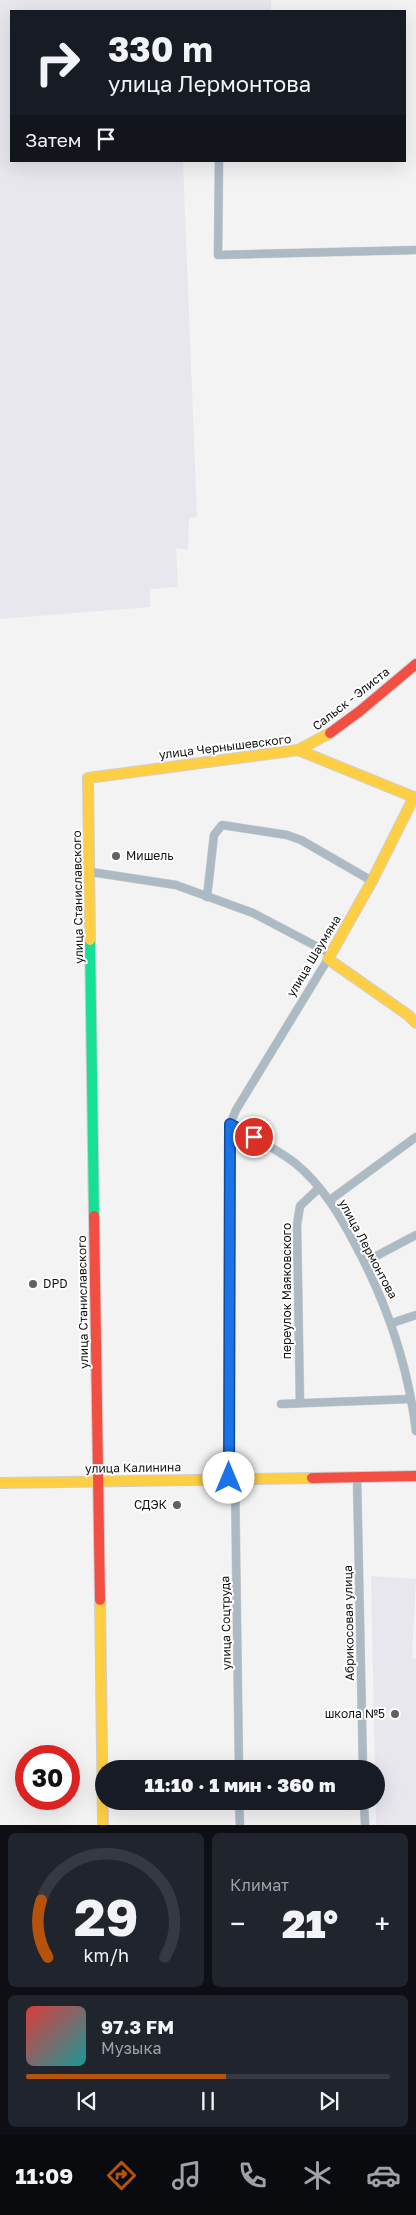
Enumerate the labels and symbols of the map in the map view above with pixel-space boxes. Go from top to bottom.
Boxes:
street label: Сальск - Элиста [309,664,392,733]
street label: улица Чернышевского [158,731,292,762]
street label: улица Станиславского [69,830,86,964]
place label: Мишель [126,848,174,863]
marker: Мишель [110,850,122,862]
street label: улица Шаумяна [283,912,344,999]
pin [233,1116,275,1158]
street label: улица Лермонтова [336,1196,401,1301]
street label: переулок Маяковского [279,1223,294,1359]
street label: улица Станиславского [74,1235,91,1369]
place label: DPD [43,1276,68,1291]
marker: DPD [27,1278,39,1290]
position arrow [202,1451,254,1503]
street label: улица Калинина [85,1459,181,1476]
place label: СДЭК [134,1497,168,1512]
marker: СДЭК [171,1499,183,1511]
street label: Абрикосовая улица [340,1565,357,1681]
street label: улица Соцтруда [217,1576,234,1670]
place label: школа №5 [325,1706,385,1721]
marker: школа №5 [389,1708,401,1720]
speed limit sign: 30 [15,1745,80,1810]

